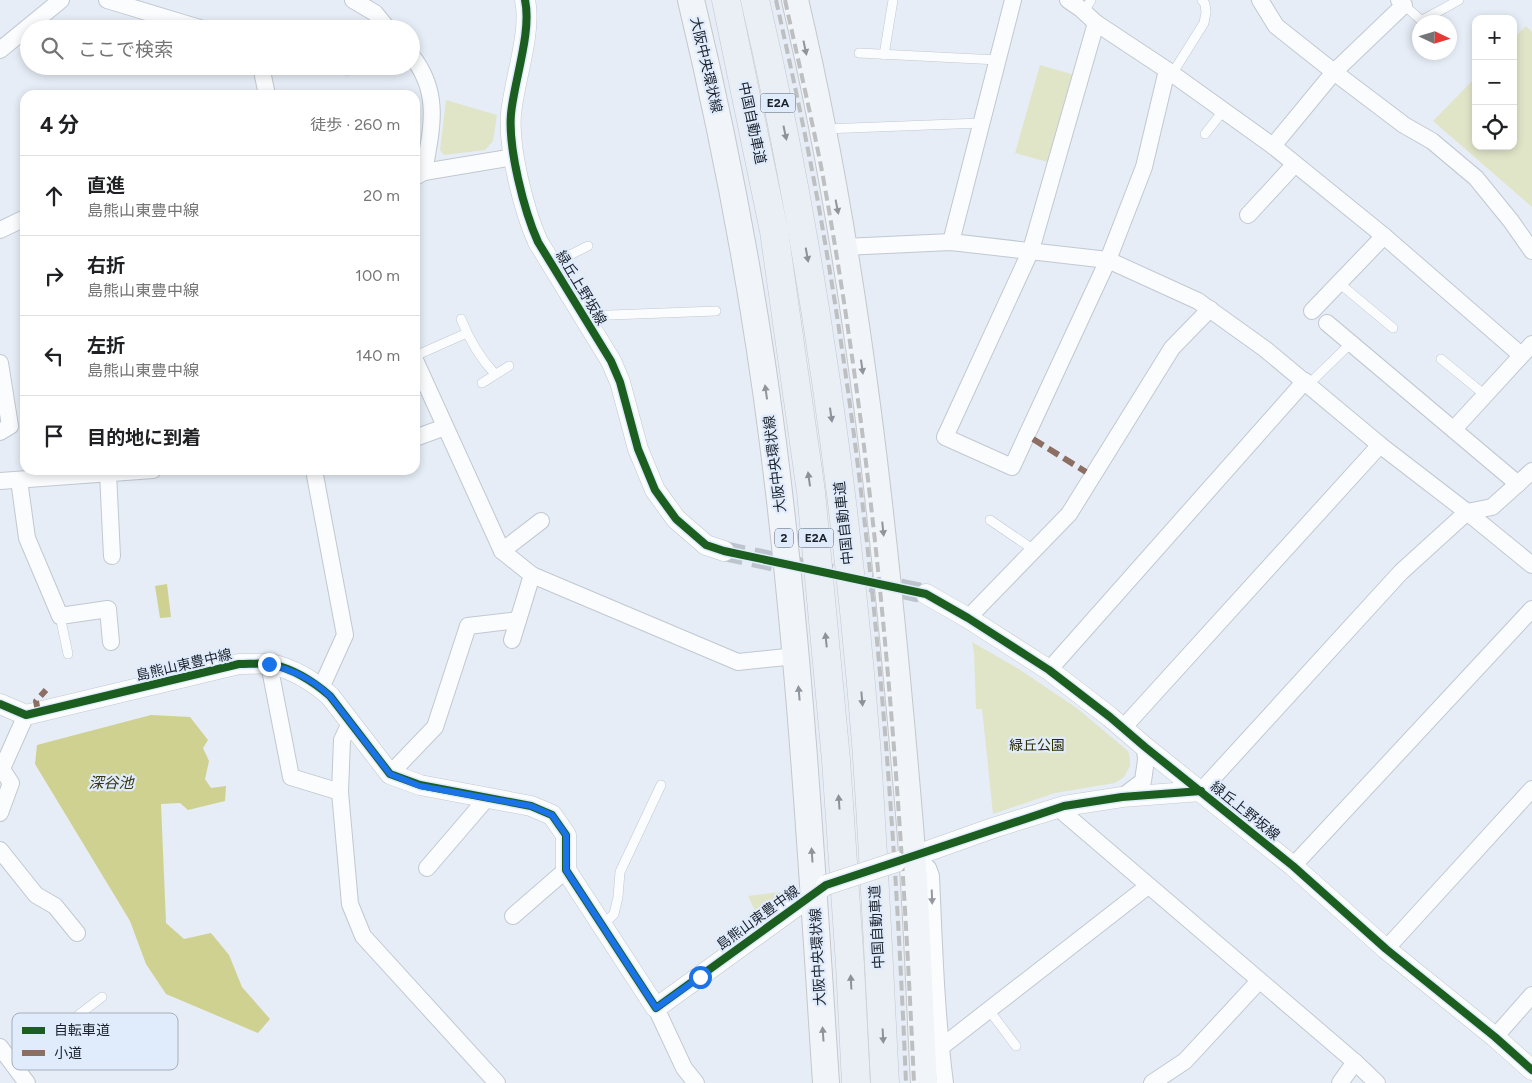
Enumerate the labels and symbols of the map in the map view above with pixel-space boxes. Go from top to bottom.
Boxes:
street label: 大阪中央環状線 [687,15,725,115]
north arrow [1412,15,1457,60]
one-way arrow [801,40,809,55]
street label: 中国自動車道 [735,80,769,166]
road number: E2A [760,94,796,112]
one-way arrow [781,125,789,141]
one-way arrow [833,199,841,215]
one-way arrow [803,247,811,263]
street label: 緑丘上野坂線 [552,248,610,328]
one-way arrow [859,360,867,376]
one-way arrow [762,384,770,400]
one-way arrow [827,408,835,424]
street label: 大阪中央環状線 [761,414,789,514]
one-way arrow [805,470,813,486]
street label: 中国自動車道 [831,480,857,566]
one-way arrow [879,521,887,537]
road number: 2 [775,528,793,548]
road number: E2A [798,528,834,548]
one-way arrow [822,632,830,648]
street label: 島熊山東豊中線 [134,646,234,684]
route end [258,653,281,676]
one-way arrow [795,684,803,700]
one-way arrow [858,691,866,707]
park label: 緑丘公園 [1009,737,1065,754]
water label: 深谷池 [88,774,135,792]
street label: 緑丘上野坂線 [1207,778,1283,844]
one-way arrow [835,794,843,810]
one-way arrow [808,846,816,862]
street label: 島熊山東豊中線 [713,882,803,954]
street label: 中国自動車道 [866,885,888,969]
one-way arrow [928,889,936,905]
street label: 大阪中央環状線 [807,908,829,1006]
route start [689,966,712,989]
one-way arrow [847,974,855,990]
legend [12,1013,178,1070]
text: 自転車道 [54,1022,110,1039]
one-way arrow [819,1026,827,1042]
one-way arrow [879,1028,887,1044]
text: 小道 [54,1045,82,1062]

